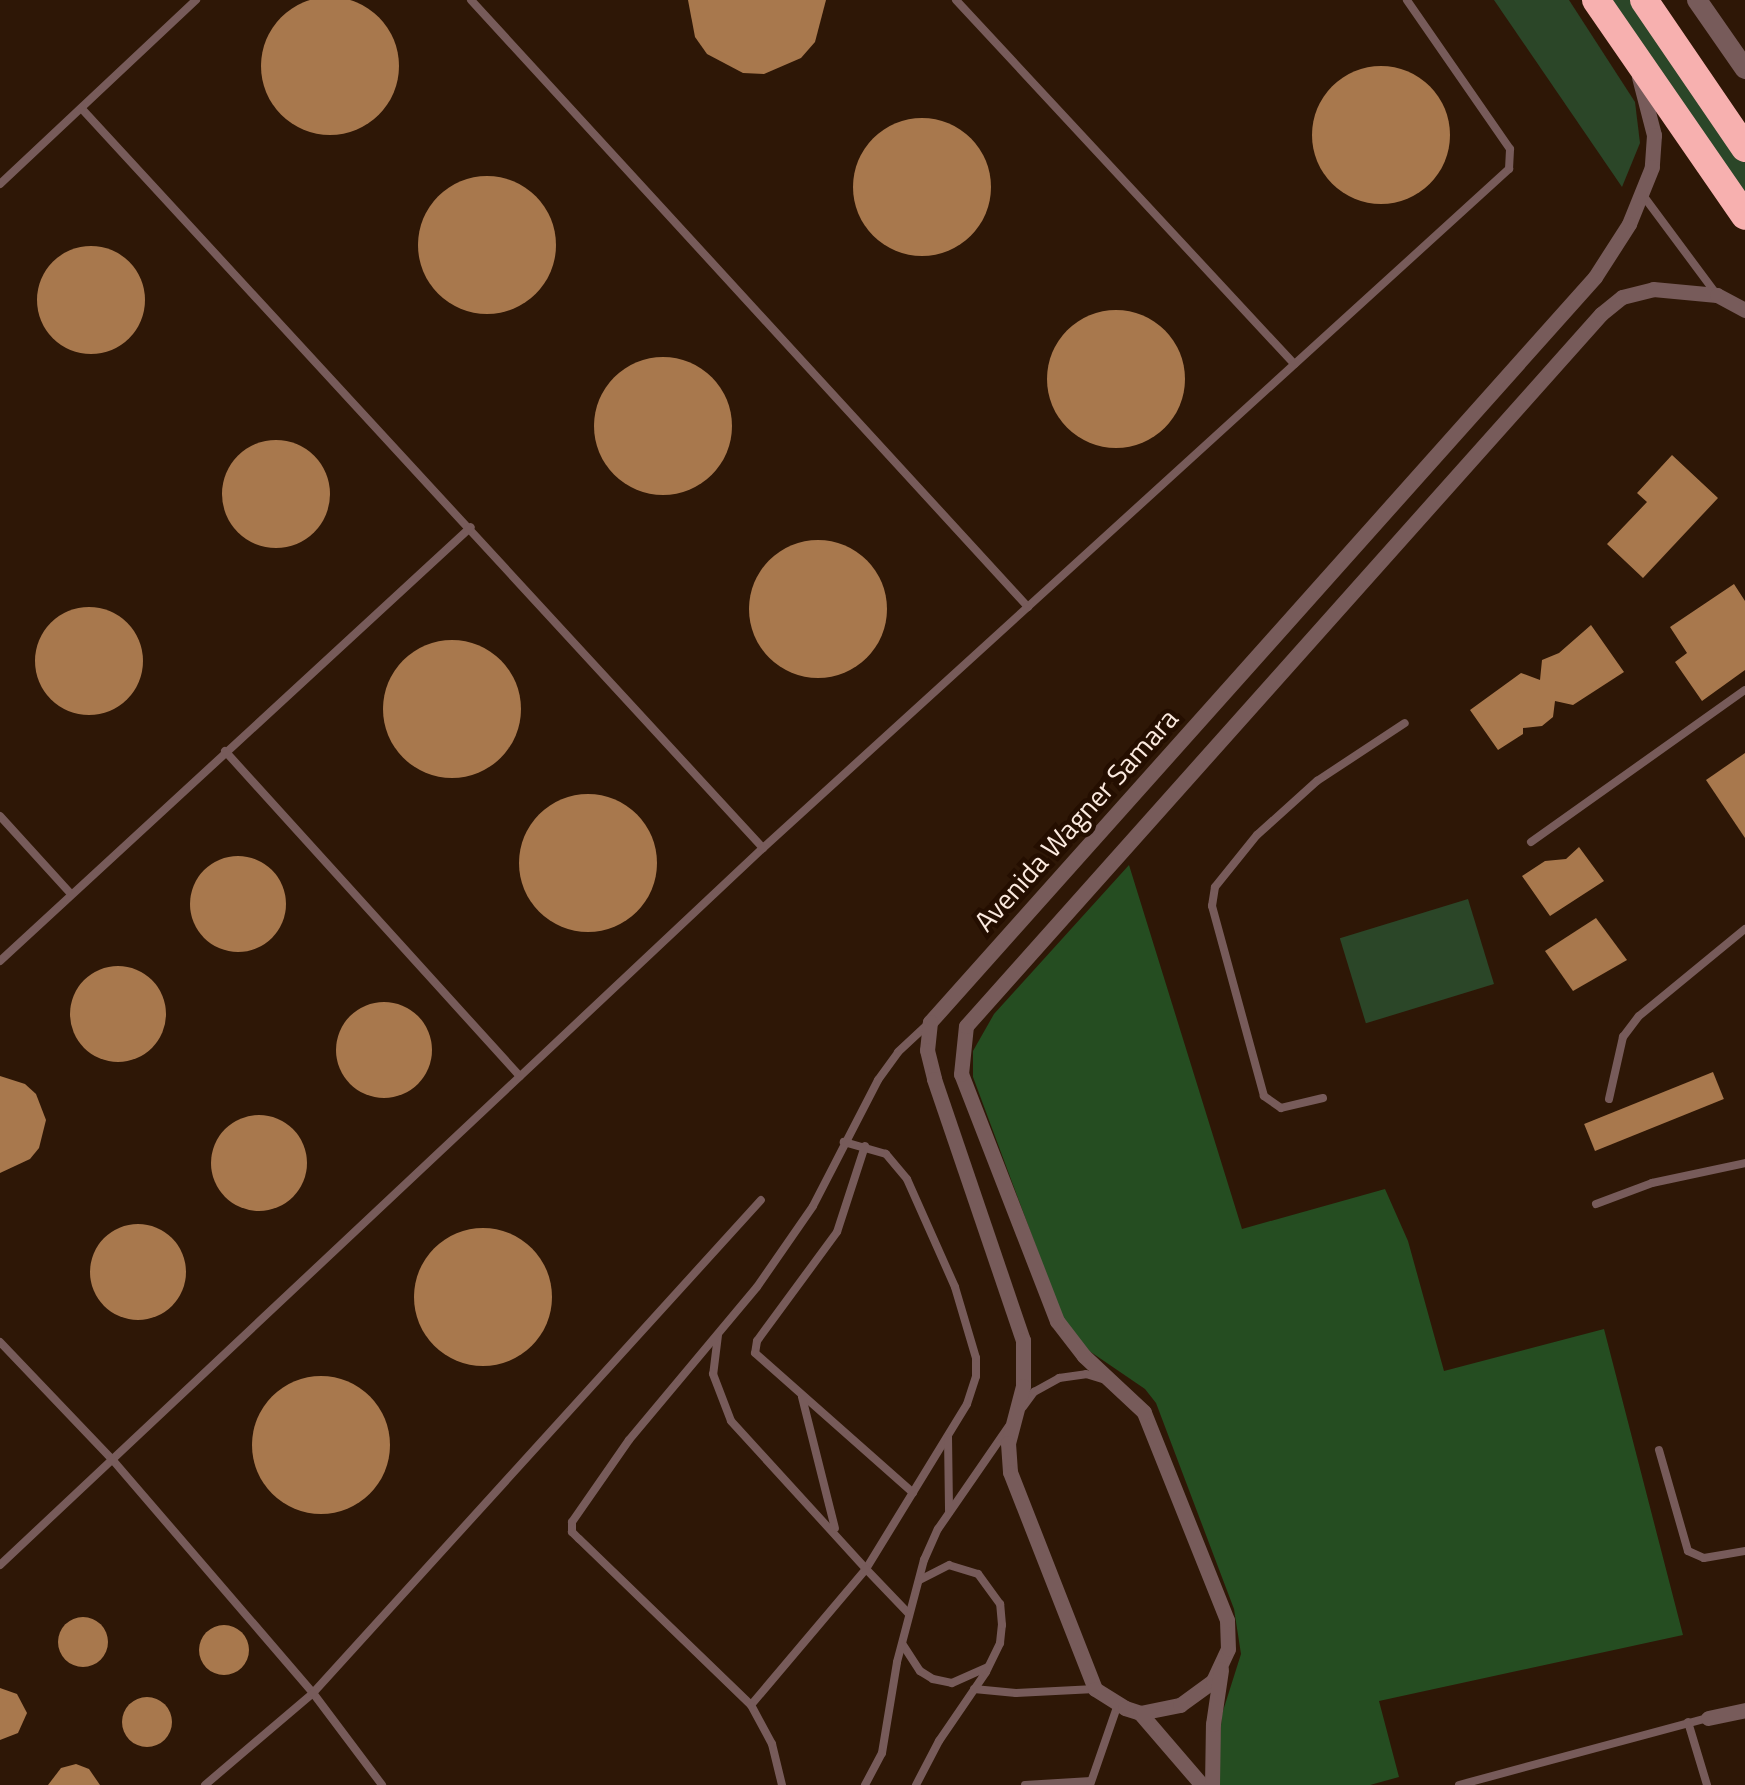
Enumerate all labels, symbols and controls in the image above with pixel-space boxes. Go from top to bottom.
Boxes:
street label: Avenida Wagner Samara [967,702,1185,938]

